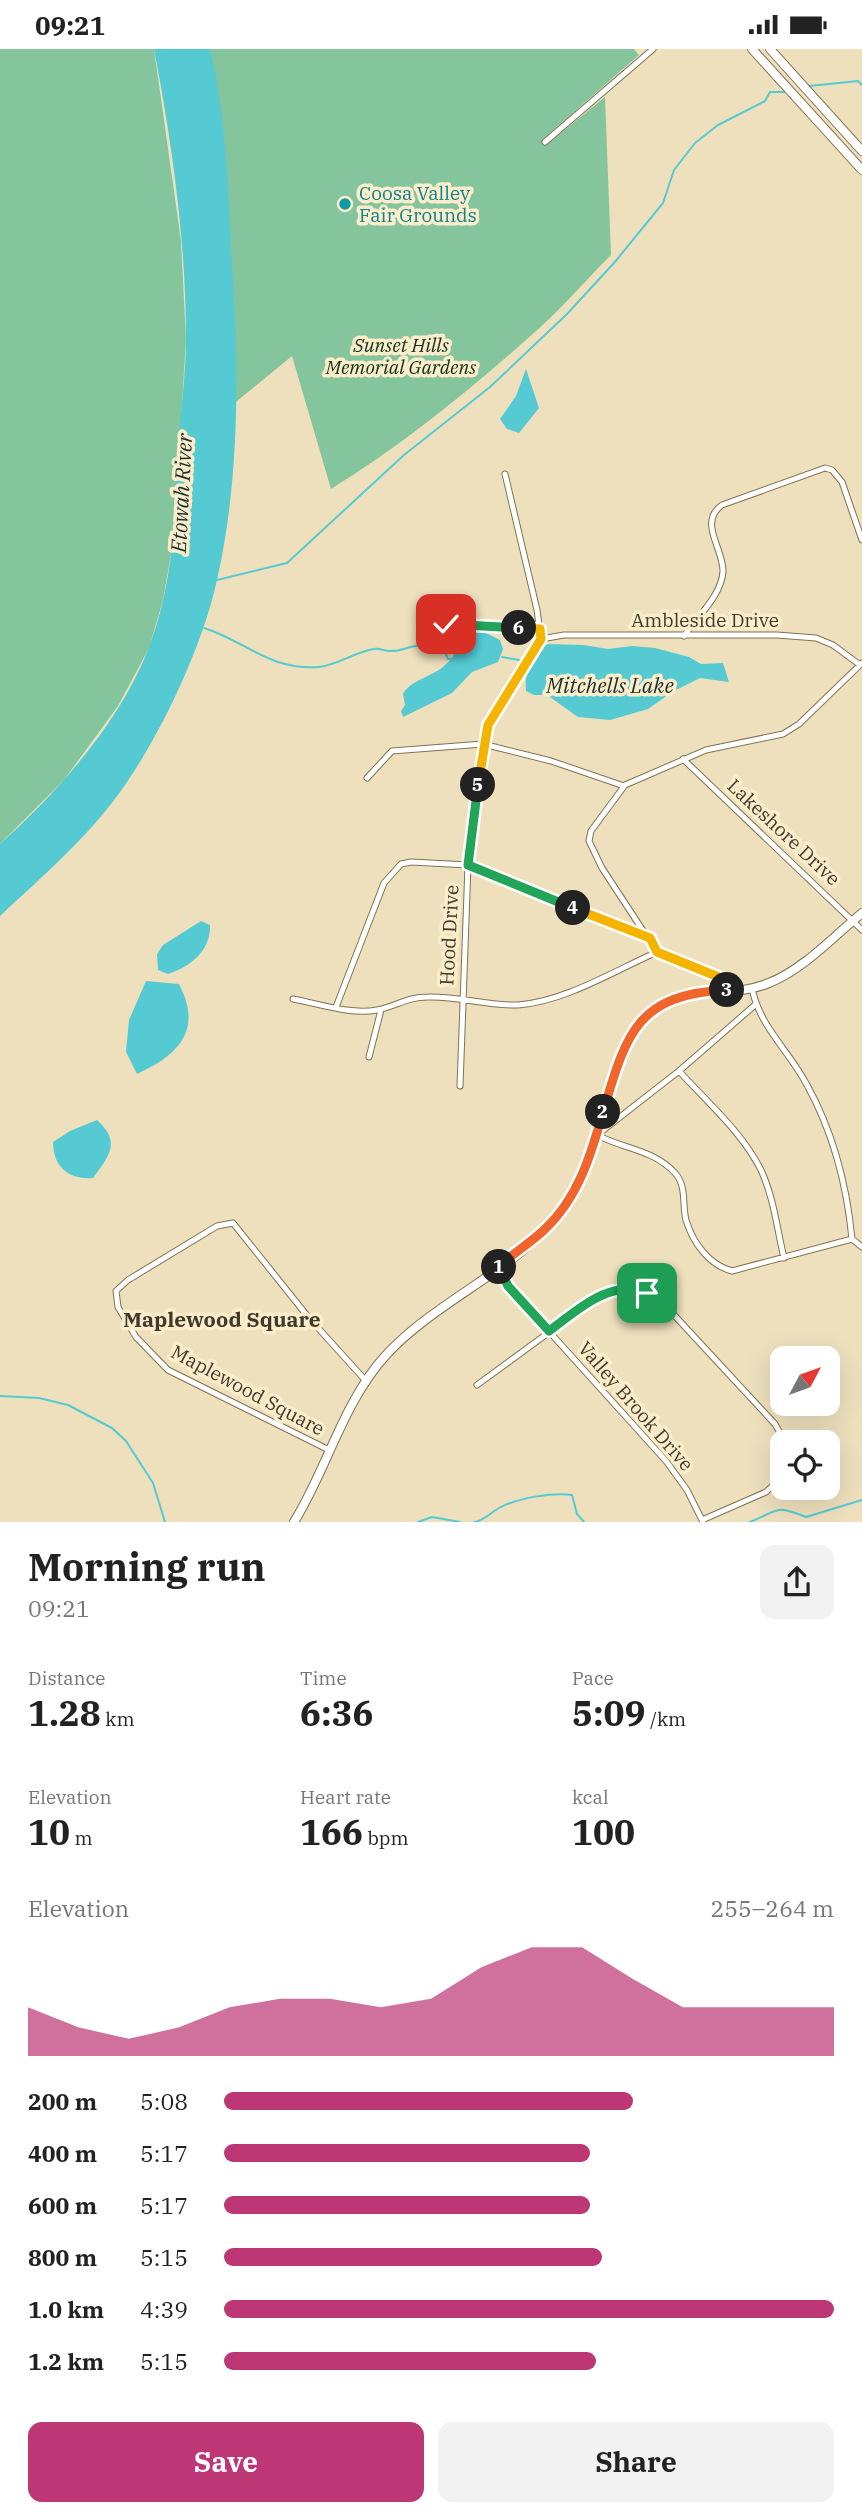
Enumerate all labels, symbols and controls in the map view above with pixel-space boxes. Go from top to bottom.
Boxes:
text: 09:21 [35,8,105,42]
place label: Coosa Valley Fair Grounds [359,181,477,227]
marker: Coosa Valley Fair Grounds [337,196,353,212]
park label: Sunset Hills Memorial Gardens [325,333,476,379]
water label: Etowah River [164,432,198,554]
pin [416,594,476,654]
icon: check [427,605,465,643]
street label: Ambleside Drive [631,608,779,632]
pin: 6 [502,611,536,645]
text: 6 [513,615,524,639]
water label: Mitchells Lake [545,671,674,699]
pin: 5 [461,767,496,803]
text: 5 [472,772,483,796]
street label: Lakeshore Drive [723,774,845,890]
street label: Hood Drive [434,884,464,986]
pin: 4 [556,891,590,925]
text: 4 [567,895,578,919]
pin: 3 [710,972,744,1007]
text: 3 [721,977,732,1001]
pin: 2 [586,1095,620,1129]
text: 2 [597,1099,608,1123]
pin: 1 [482,1249,516,1285]
text: 1 [493,1254,504,1278]
pin [617,1263,677,1323]
icon: arrive [628,1274,666,1312]
district label: Maplewood Square [123,1305,321,1333]
street label: Valley Brook Drive [573,1336,699,1476]
street label: Maplewood Square [167,1339,329,1441]
north arrow [770,1346,840,1416]
map controls [770,1346,840,1500]
button: locate [770,1430,840,1500]
text: Morning run [28,1542,266,1591]
button: share [760,1545,834,1619]
text: 09:21 [28,1593,90,1623]
text: Distance [28,1666,106,1690]
text: Time [300,1666,347,1690]
text: Pace [572,1666,614,1690]
text: 1.28 [28,1690,101,1736]
text: 6:36 [300,1690,374,1736]
text: 5:09 [572,1690,646,1736]
text: km [101,1707,135,1731]
text: /km [646,1707,686,1731]
text: Elevation [28,1785,112,1809]
text: Heart rate [300,1785,391,1809]
text: kcal [572,1785,609,1809]
text: 10 [28,1809,70,1855]
text: 166 [300,1809,363,1855]
text: 100 [572,1809,635,1855]
text: m [70,1826,93,1850]
text: bpm [363,1826,409,1850]
text: Elevation [28,1893,129,1923]
text: 255–264 m [710,1893,834,1923]
text: 200 m [28,2086,97,2116]
text: 5:08 [140,2086,188,2116]
text: 400 m [28,2138,97,2168]
text: 5:17 [140,2138,188,2168]
text: 600 m [28,2190,97,2220]
text: 5:17 [140,2190,188,2220]
text: 800 m [28,2242,97,2272]
text: 5:15 [140,2242,188,2272]
text: 1.0 km [28,2294,104,2324]
text: 4:39 [140,2294,188,2324]
text: 1.2 km [28,2346,104,2376]
text: 5:15 [140,2346,188,2376]
button: Save [28,2422,424,2502]
button: Share [438,2422,834,2502]

